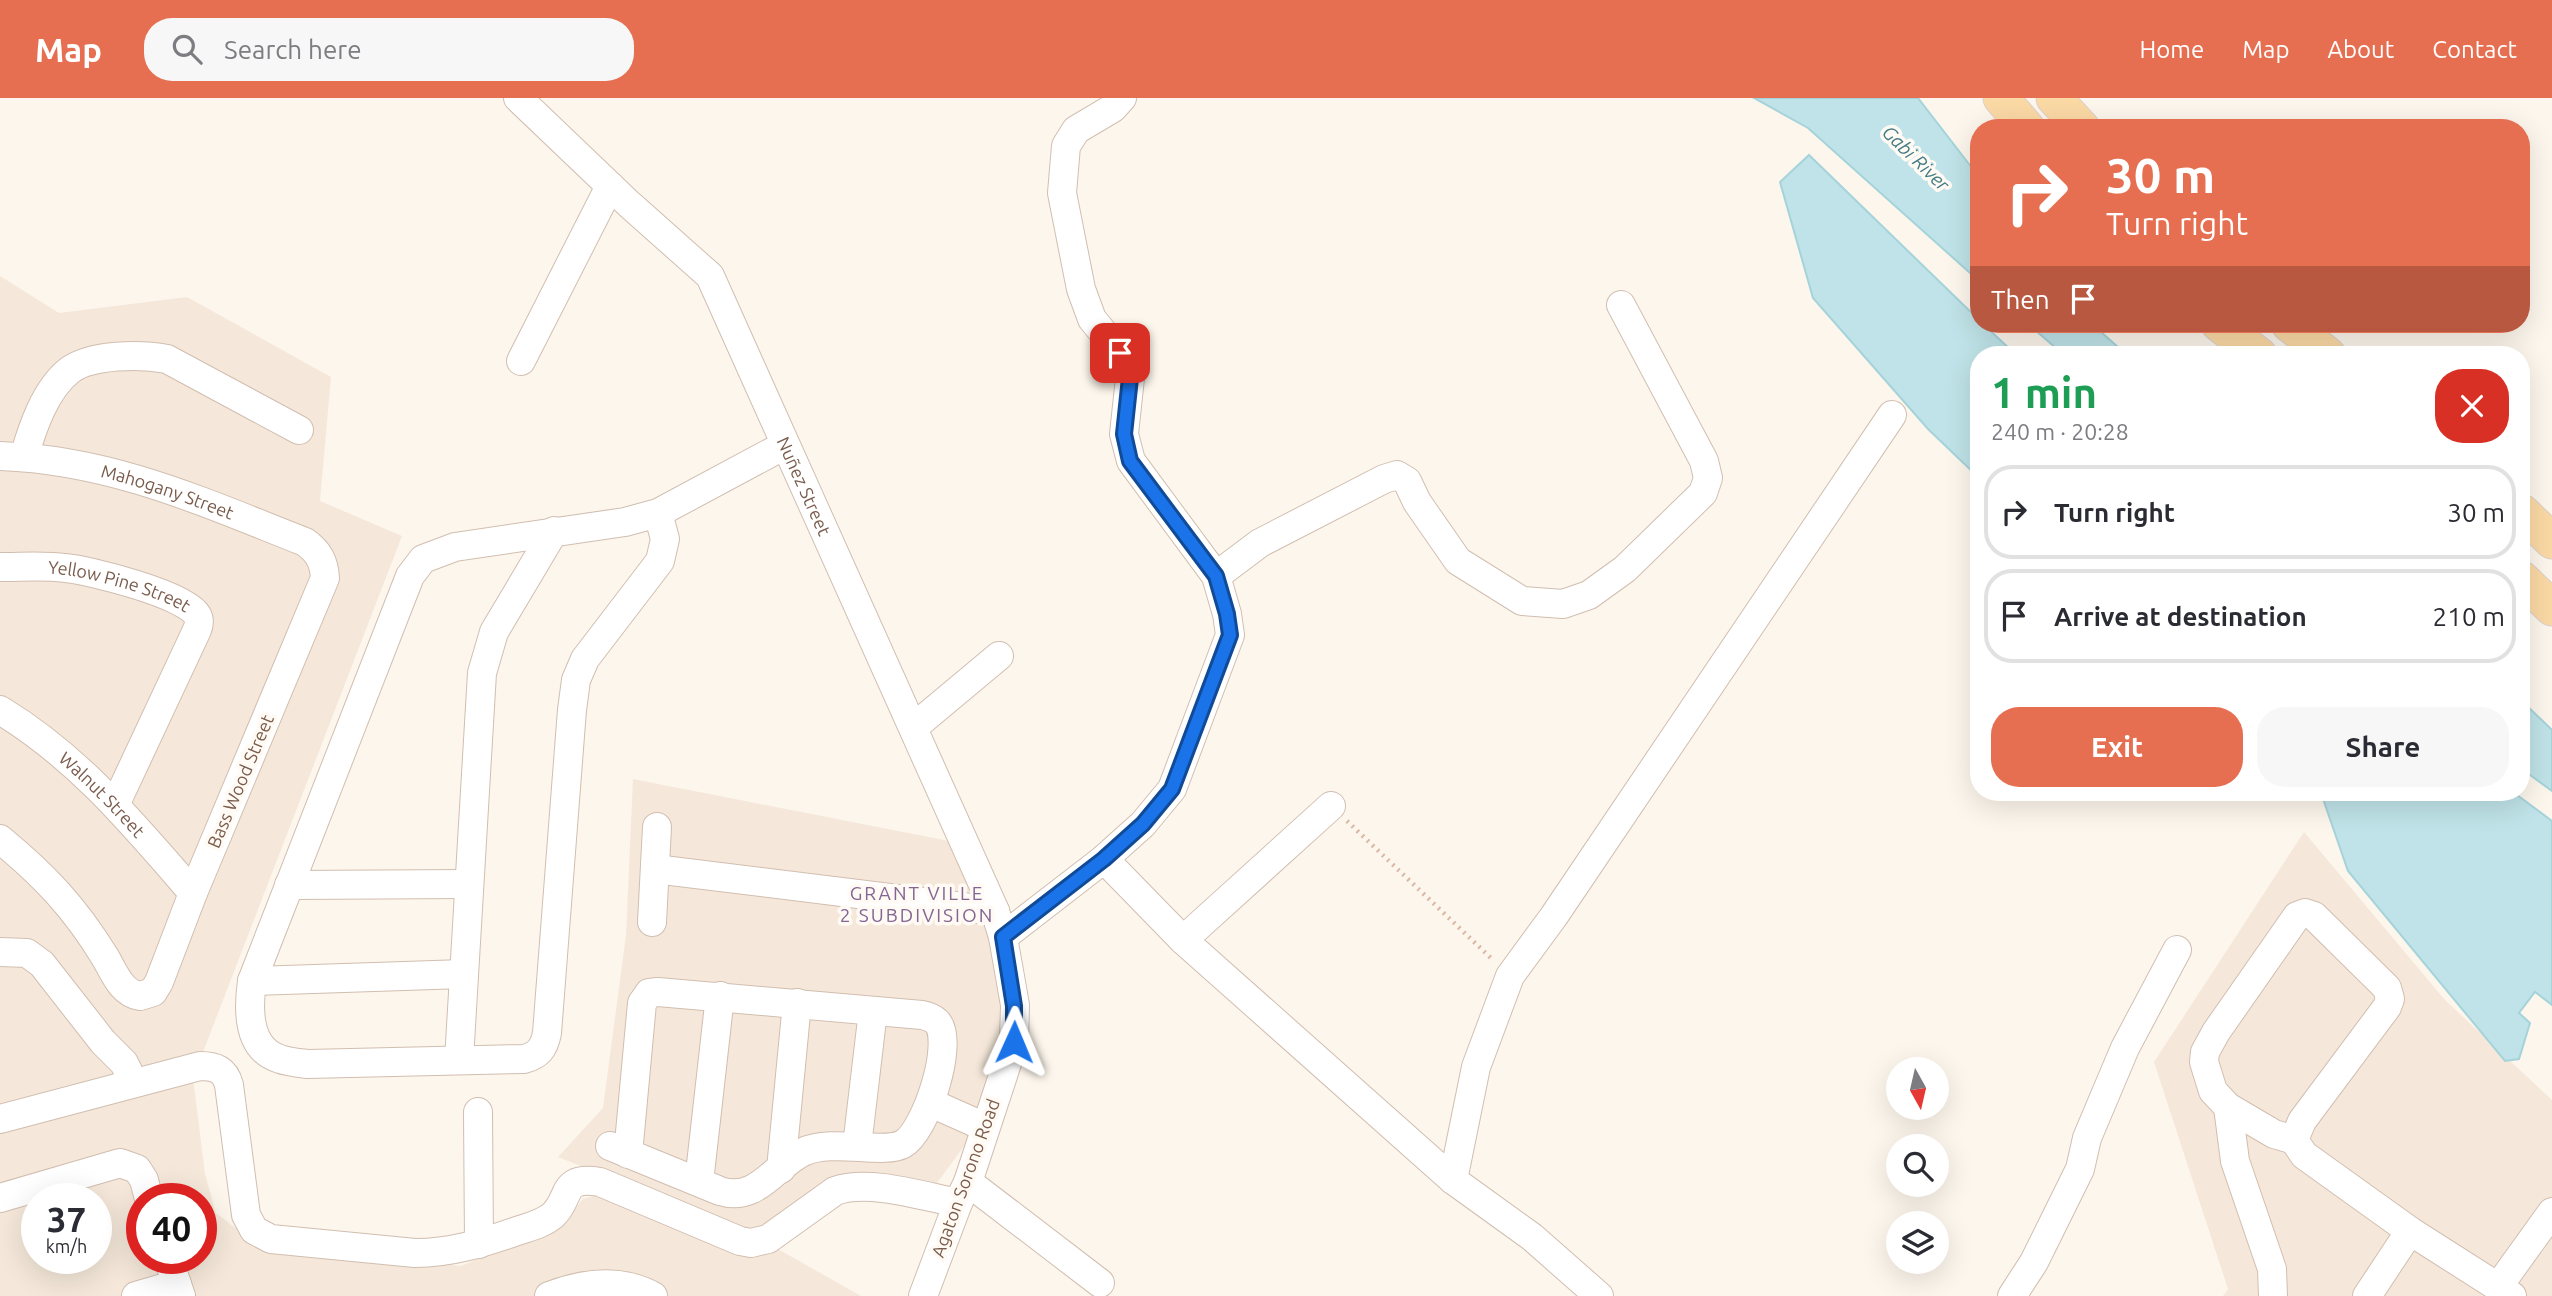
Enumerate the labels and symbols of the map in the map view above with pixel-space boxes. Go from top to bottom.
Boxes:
water label: Gabi River [1878,121,1955,196]
pin [1090,323,1150,383]
street label: Nuñez Street [773,433,835,538]
street label: Mahogany Street [99,460,237,523]
street label: Yellow Pine Street [48,557,194,615]
street label: Bass Wood Street [203,711,277,851]
street label: Walnut Street [56,747,149,841]
district label: GRANT VILLE 2 SUBDIVISION [840,882,994,926]
position arrow [977,1005,1051,1079]
north arrow [1886,1057,1950,1120]
street label: Agaton Sorono Road [927,1096,1003,1260]
speed limit sign: 40 [126,1183,217,1274]

